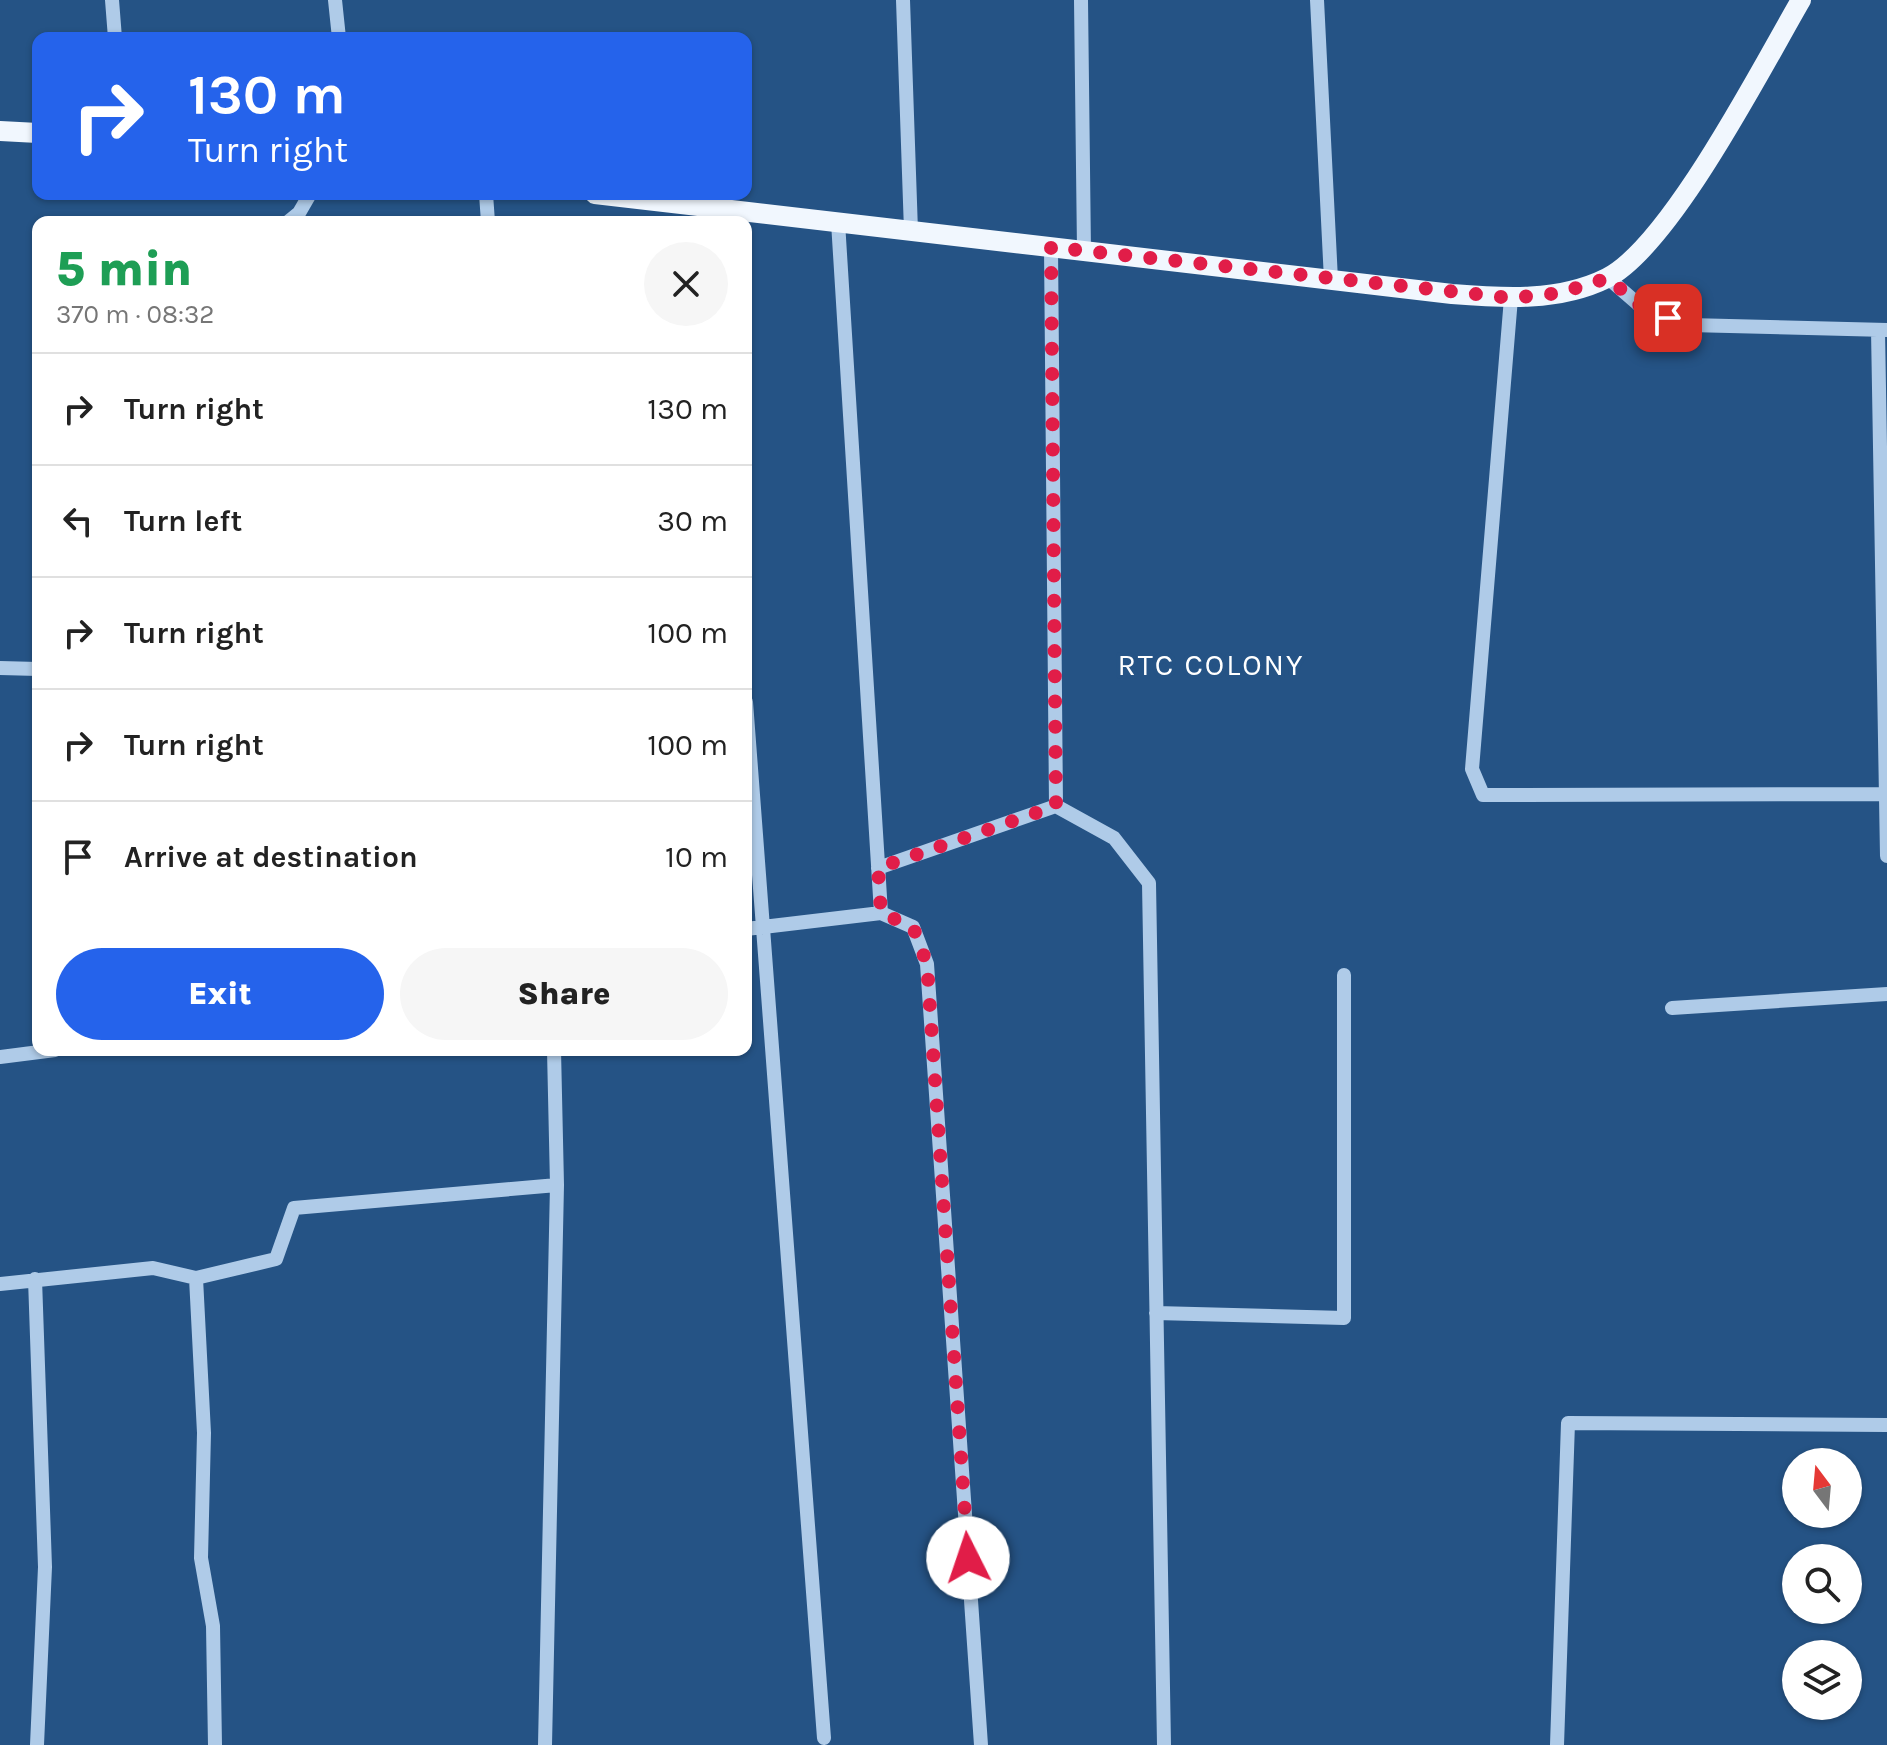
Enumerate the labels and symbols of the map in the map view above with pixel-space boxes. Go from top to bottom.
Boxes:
pin [1634,284,1702,352]
district label: RTC COLONY [1117,647,1305,683]
north arrow [1782,1448,1862,1528]
position arrow [926,1516,1010,1600]

